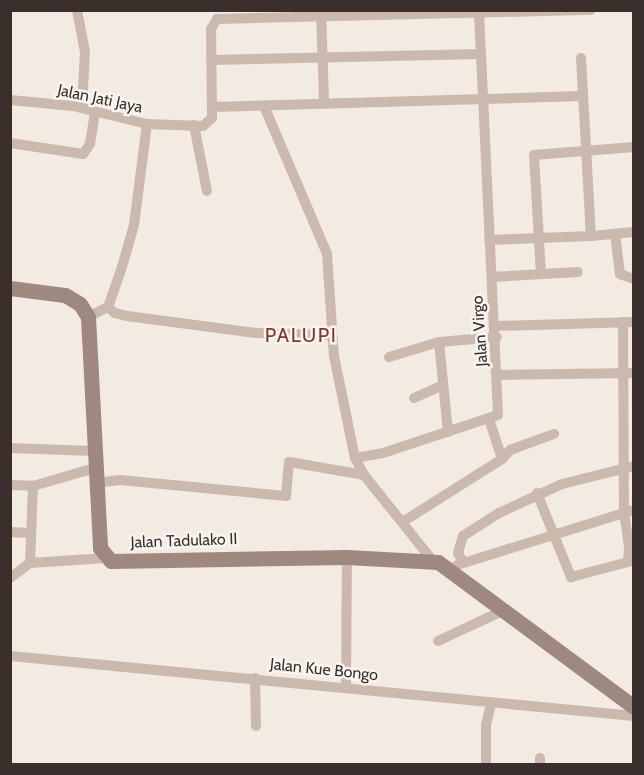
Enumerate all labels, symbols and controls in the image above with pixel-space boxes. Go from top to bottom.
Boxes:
street label: Jalan Jati Jaya [56,81,144,117]
street label: Jalan Virgo [468,295,492,367]
district label: PALUPI [265,323,337,347]
street label: Jalan Tadulako II [130,530,238,552]
street label: Jalan Kue Bongo [269,655,379,685]

